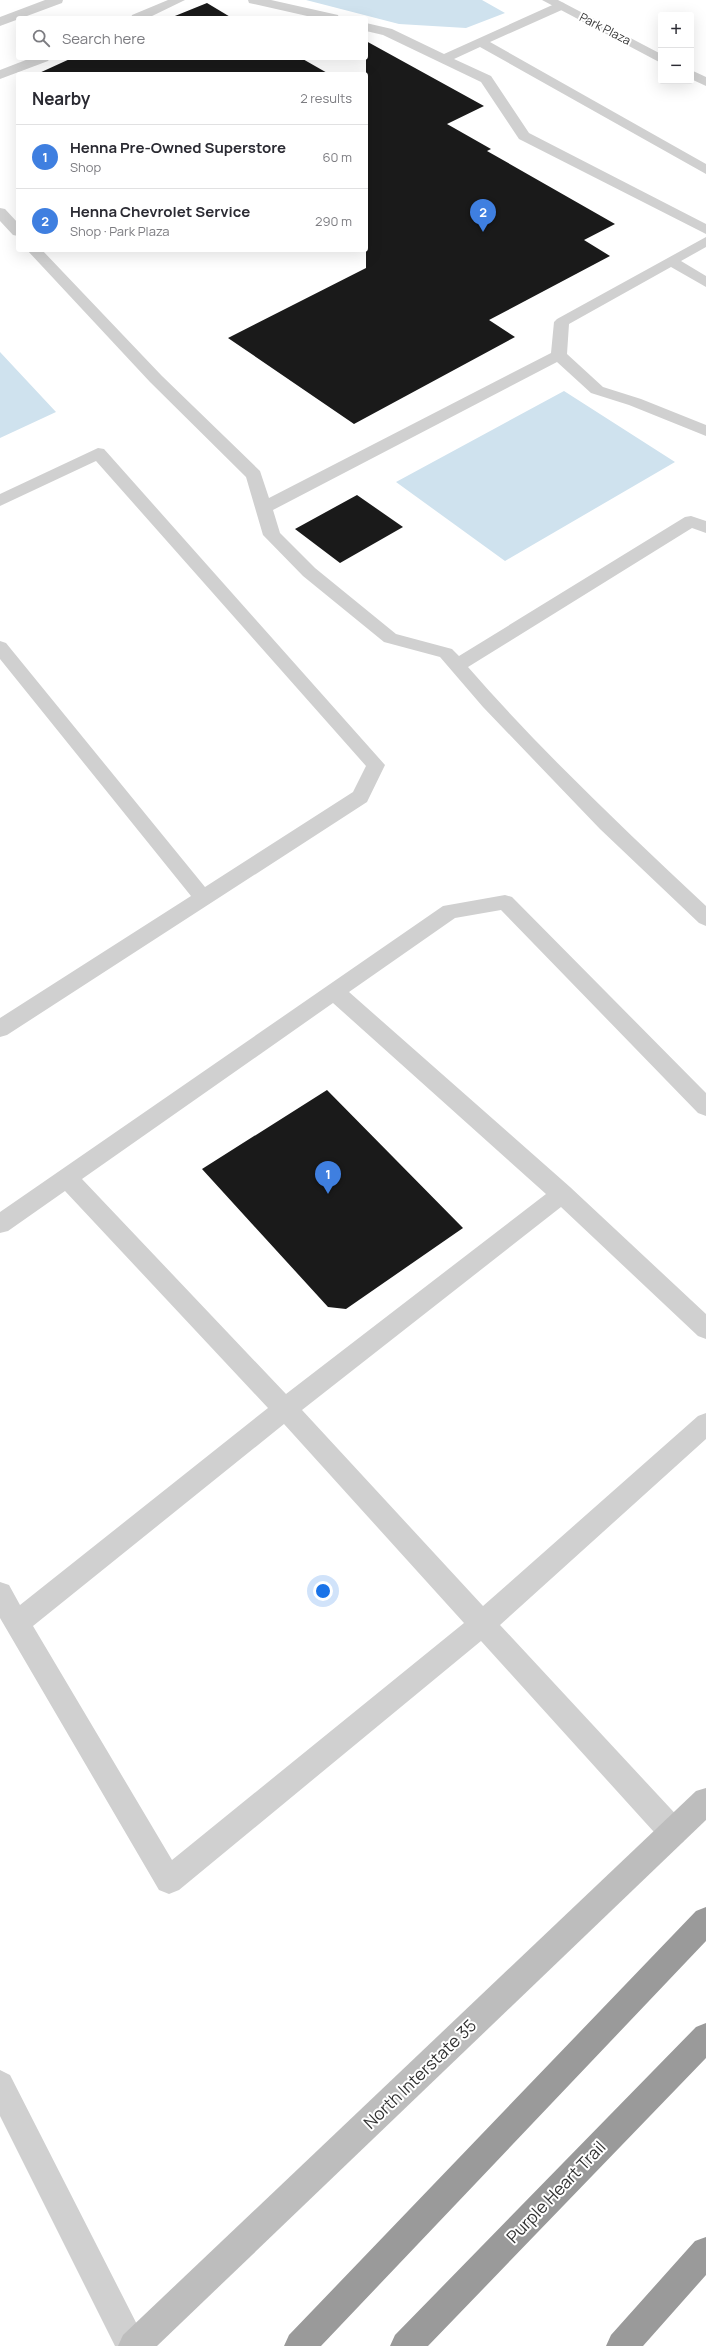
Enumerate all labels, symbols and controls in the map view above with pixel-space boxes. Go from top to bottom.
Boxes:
street label: Park Plaza [577,8,634,49]
map controls [658,12,694,84]
button: + [658,12,694,48]
search box [16,16,368,60]
icon: search [30,27,52,49]
text: Search here [62,28,145,49]
button: − [658,48,694,84]
text: Nearby [32,87,90,110]
text: 2 results [300,89,352,107]
text: Henna Pre-Owned Superstore [70,137,286,158]
text: 1 [42,148,48,166]
text: 60 m [322,148,352,166]
text: Shop [70,158,101,176]
pin: 2 [470,199,496,232]
text: Henna Chevrolet Service [70,201,250,222]
text: 2 [41,212,49,230]
text: 290 m [315,212,352,230]
text: Shop · Park Plaza [70,222,170,240]
pin: 1 [315,1161,341,1194]
your location [313,1581,333,1601]
street label: North Interstate 35 [358,2014,481,2134]
street label: Purple Heart Trail [501,2136,610,2248]

